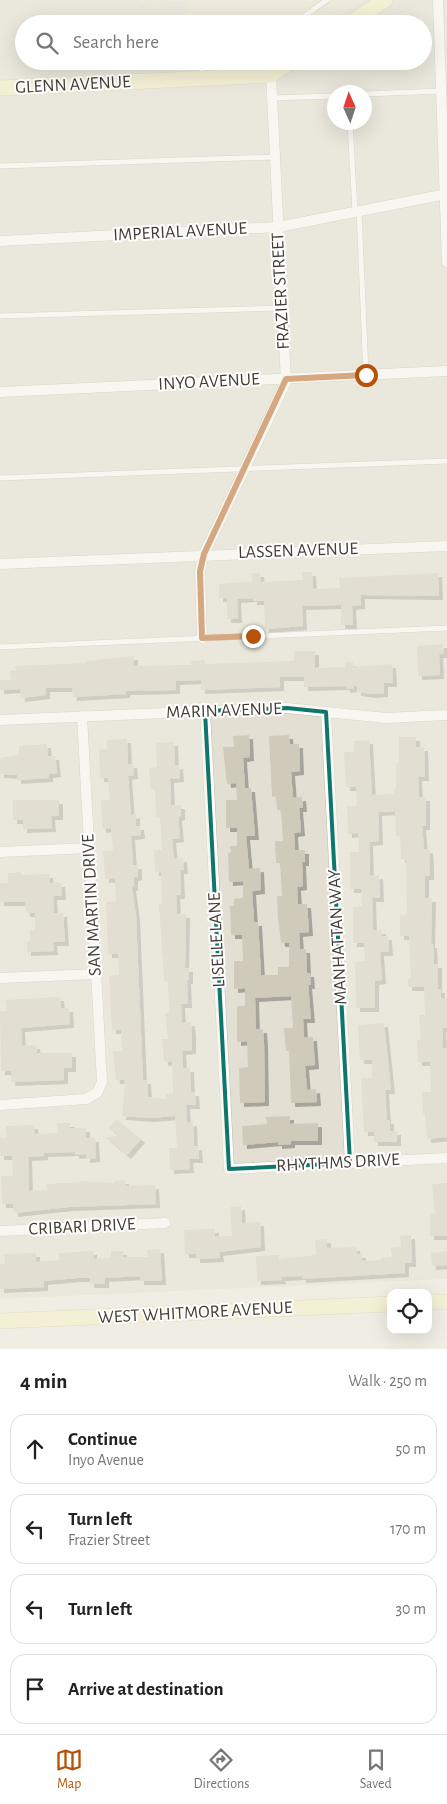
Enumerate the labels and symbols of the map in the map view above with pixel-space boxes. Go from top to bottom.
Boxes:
street label: GLENN AVENUE [15,73,132,97]
north arrow [327,85,372,130]
street label: IMPERIAL AVENUE [113,219,248,244]
street label: FRAZIER STREET [269,232,293,350]
route start [355,364,378,387]
street label: INYO AVENUE [158,370,260,394]
street label: LASSEN AVENUE [238,540,359,562]
route end [242,625,265,648]
street label: MARIN AVENUE [166,700,282,722]
street label: SAN MARTIN DRIVE [79,833,105,976]
street label: MANHATTAN WAY [325,868,351,1005]
street label: LISELLE LANE [206,892,228,988]
street label: RHYTHMS DRIVE [276,1151,400,1175]
street label: CRIBARI DRIVE [28,1215,136,1239]
street label: WEST WHITMORE AVENUE [97,1299,293,1327]

